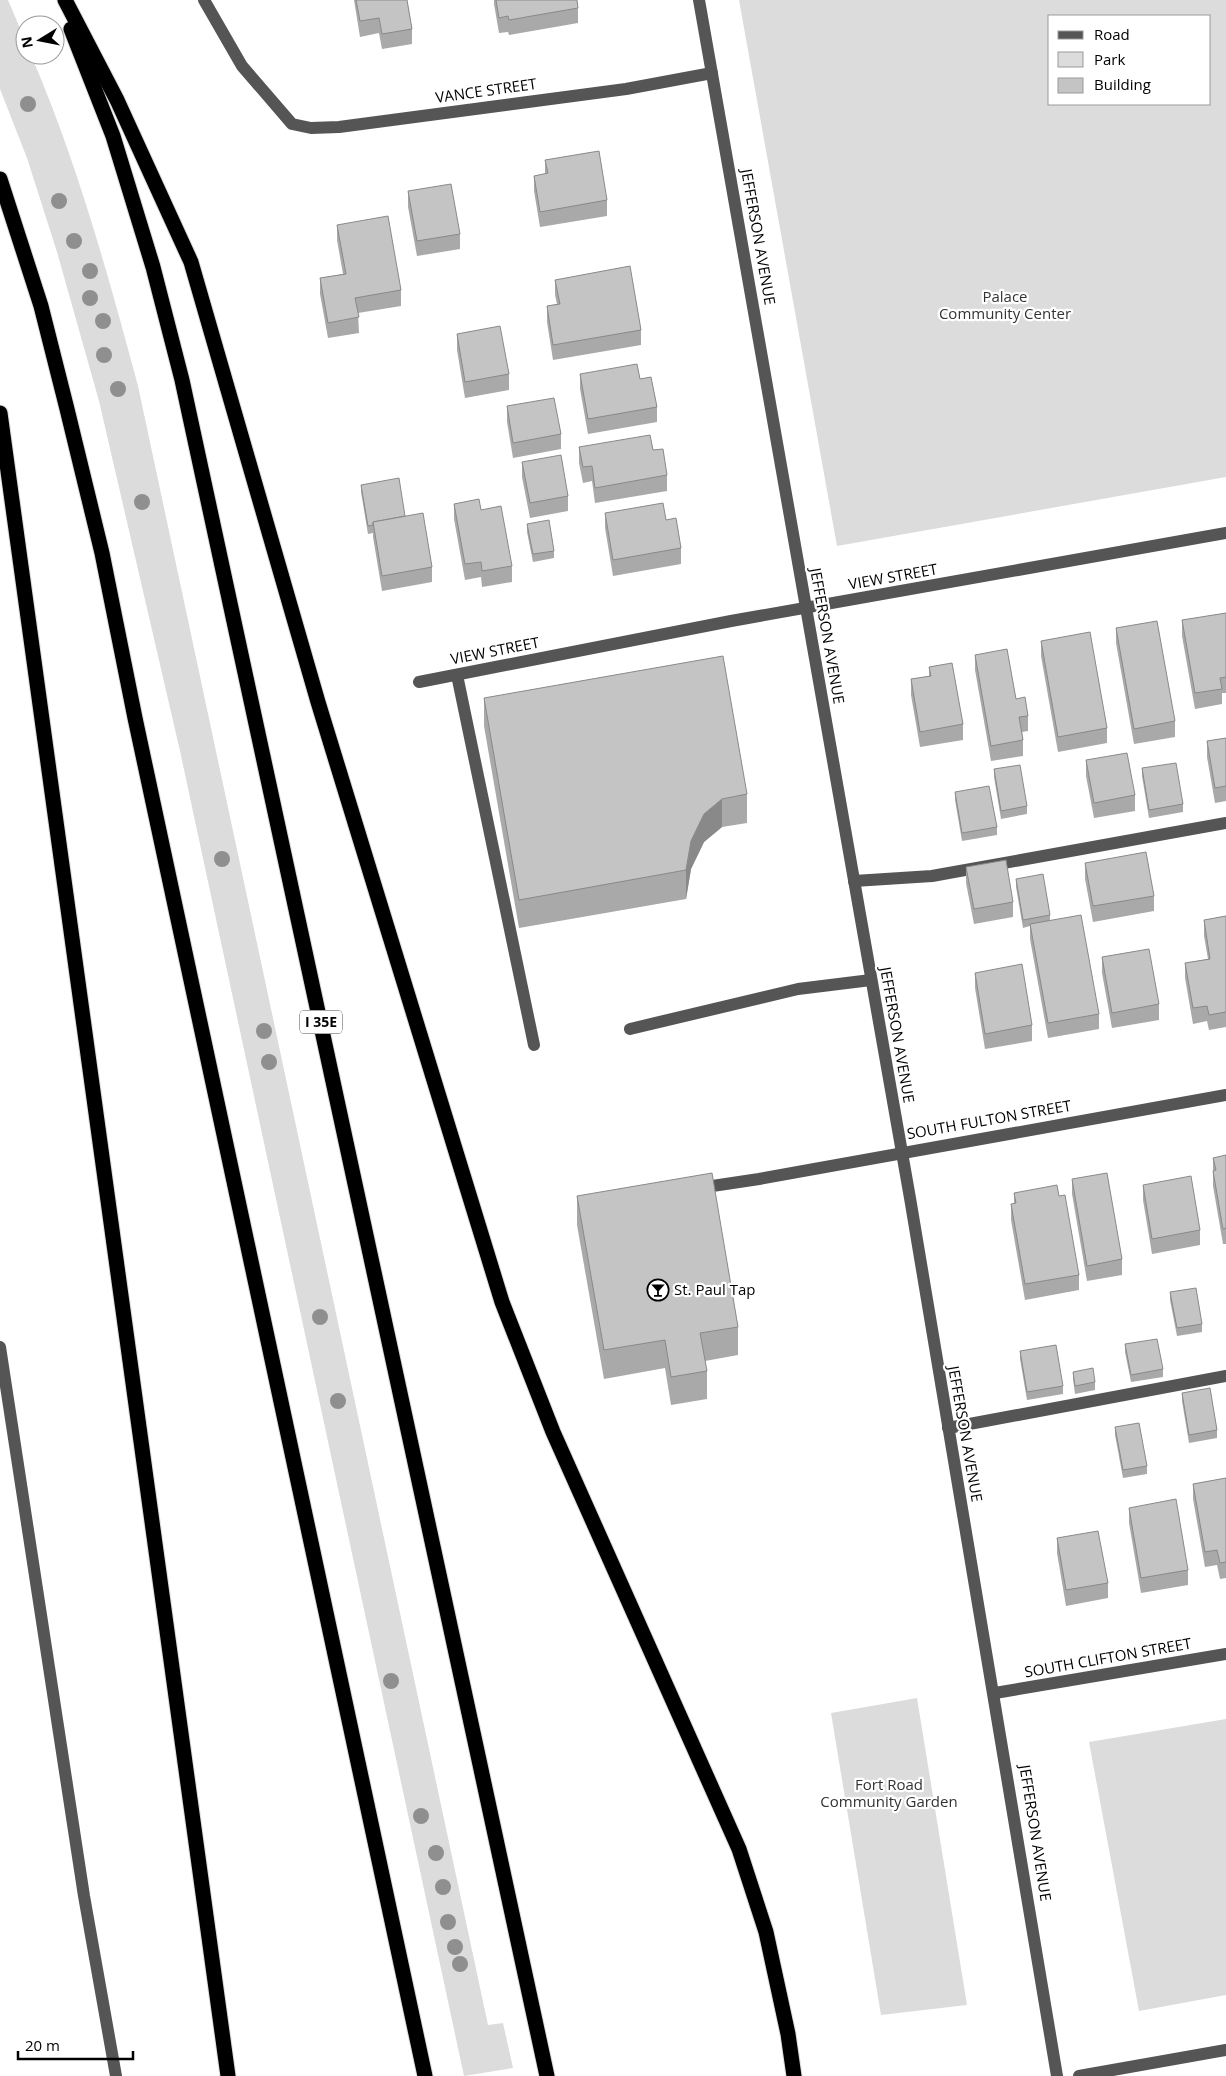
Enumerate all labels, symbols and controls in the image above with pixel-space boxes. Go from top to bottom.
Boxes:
north arrow [15,15,65,65]
legend [1048,15,1211,105]
text: Road [1094,24,1130,44]
text: N [16,35,37,50]
text: Park [1094,49,1125,69]
street label: VANCE STREET [434,73,539,107]
text: Building [1094,74,1151,94]
street label: JEFFERSON AVENUE [737,165,781,306]
park label: Palace Community Center [939,286,1071,323]
street label: VIEW STREET [847,558,940,594]
street label: JEFFERSON AVENUE [806,564,850,705]
street label: VIEW STREET [449,631,542,668]
street label: JEFFERSON AVENUE [876,963,920,1104]
road number: I 35E [300,1010,342,1034]
street label: SOUTH FULTON STREET [905,1095,1073,1143]
bar icon: St. Paul Tap [646,1278,670,1302]
place label: St. Paul Tap [674,1279,755,1299]
street label: JEFFERSON AVENUE [944,1362,988,1503]
street label: SOUTH CLIFTON STREET [1023,1632,1194,1682]
street label: JEFFERSON AVENUE [1015,1761,1057,1902]
park label: Fort Road Community Garden [820,1774,958,1811]
scale bar [18,2028,132,2060]
text: 20 m [25,2035,60,2055]

